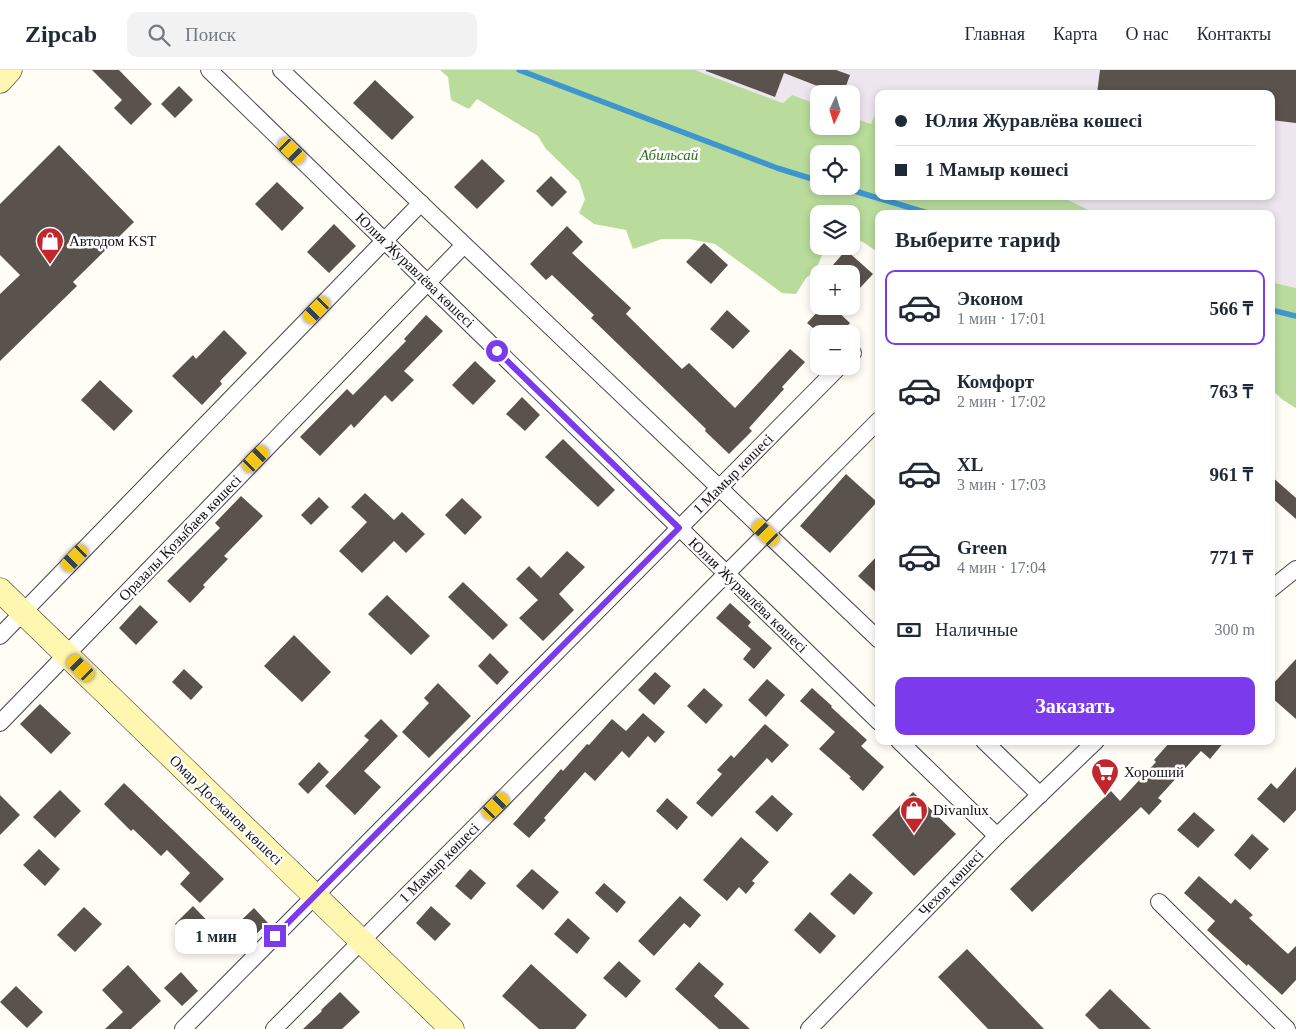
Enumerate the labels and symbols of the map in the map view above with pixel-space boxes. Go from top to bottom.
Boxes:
north arrow [810,85,860,135]
car [275,135,308,167]
park label: Абильсай [639,147,699,163]
street label: Юлия Журавлёва көшесі [353,209,477,331]
shop icon: Автодом KST [35,226,65,265]
place label: Автодом KST [69,233,156,249]
car [301,294,332,326]
route start [486,340,508,362]
street label: 1 Мамыр көшесі [690,431,776,517]
car [240,443,271,475]
street label: Оразалы Қозыбаев көшесі [116,472,244,604]
car [749,517,782,549]
street label: Юлия Журавлёва көшесі [686,534,810,656]
car [59,542,90,574]
car [64,652,97,684]
street label: Омар Досжанов көшесі [166,752,286,868]
supermarket icon: Хороший [1090,757,1120,796]
place label: Хороший [1124,764,1184,780]
car [480,790,511,822]
shop icon: Divanlux [899,795,929,834]
place label: Divanlux [933,802,989,818]
street label: 1 Мамыр көшесі [396,820,482,906]
street label: Чехов көшесі [915,847,987,919]
callout: 1 мин [175,918,258,954]
route end [264,925,286,947]

